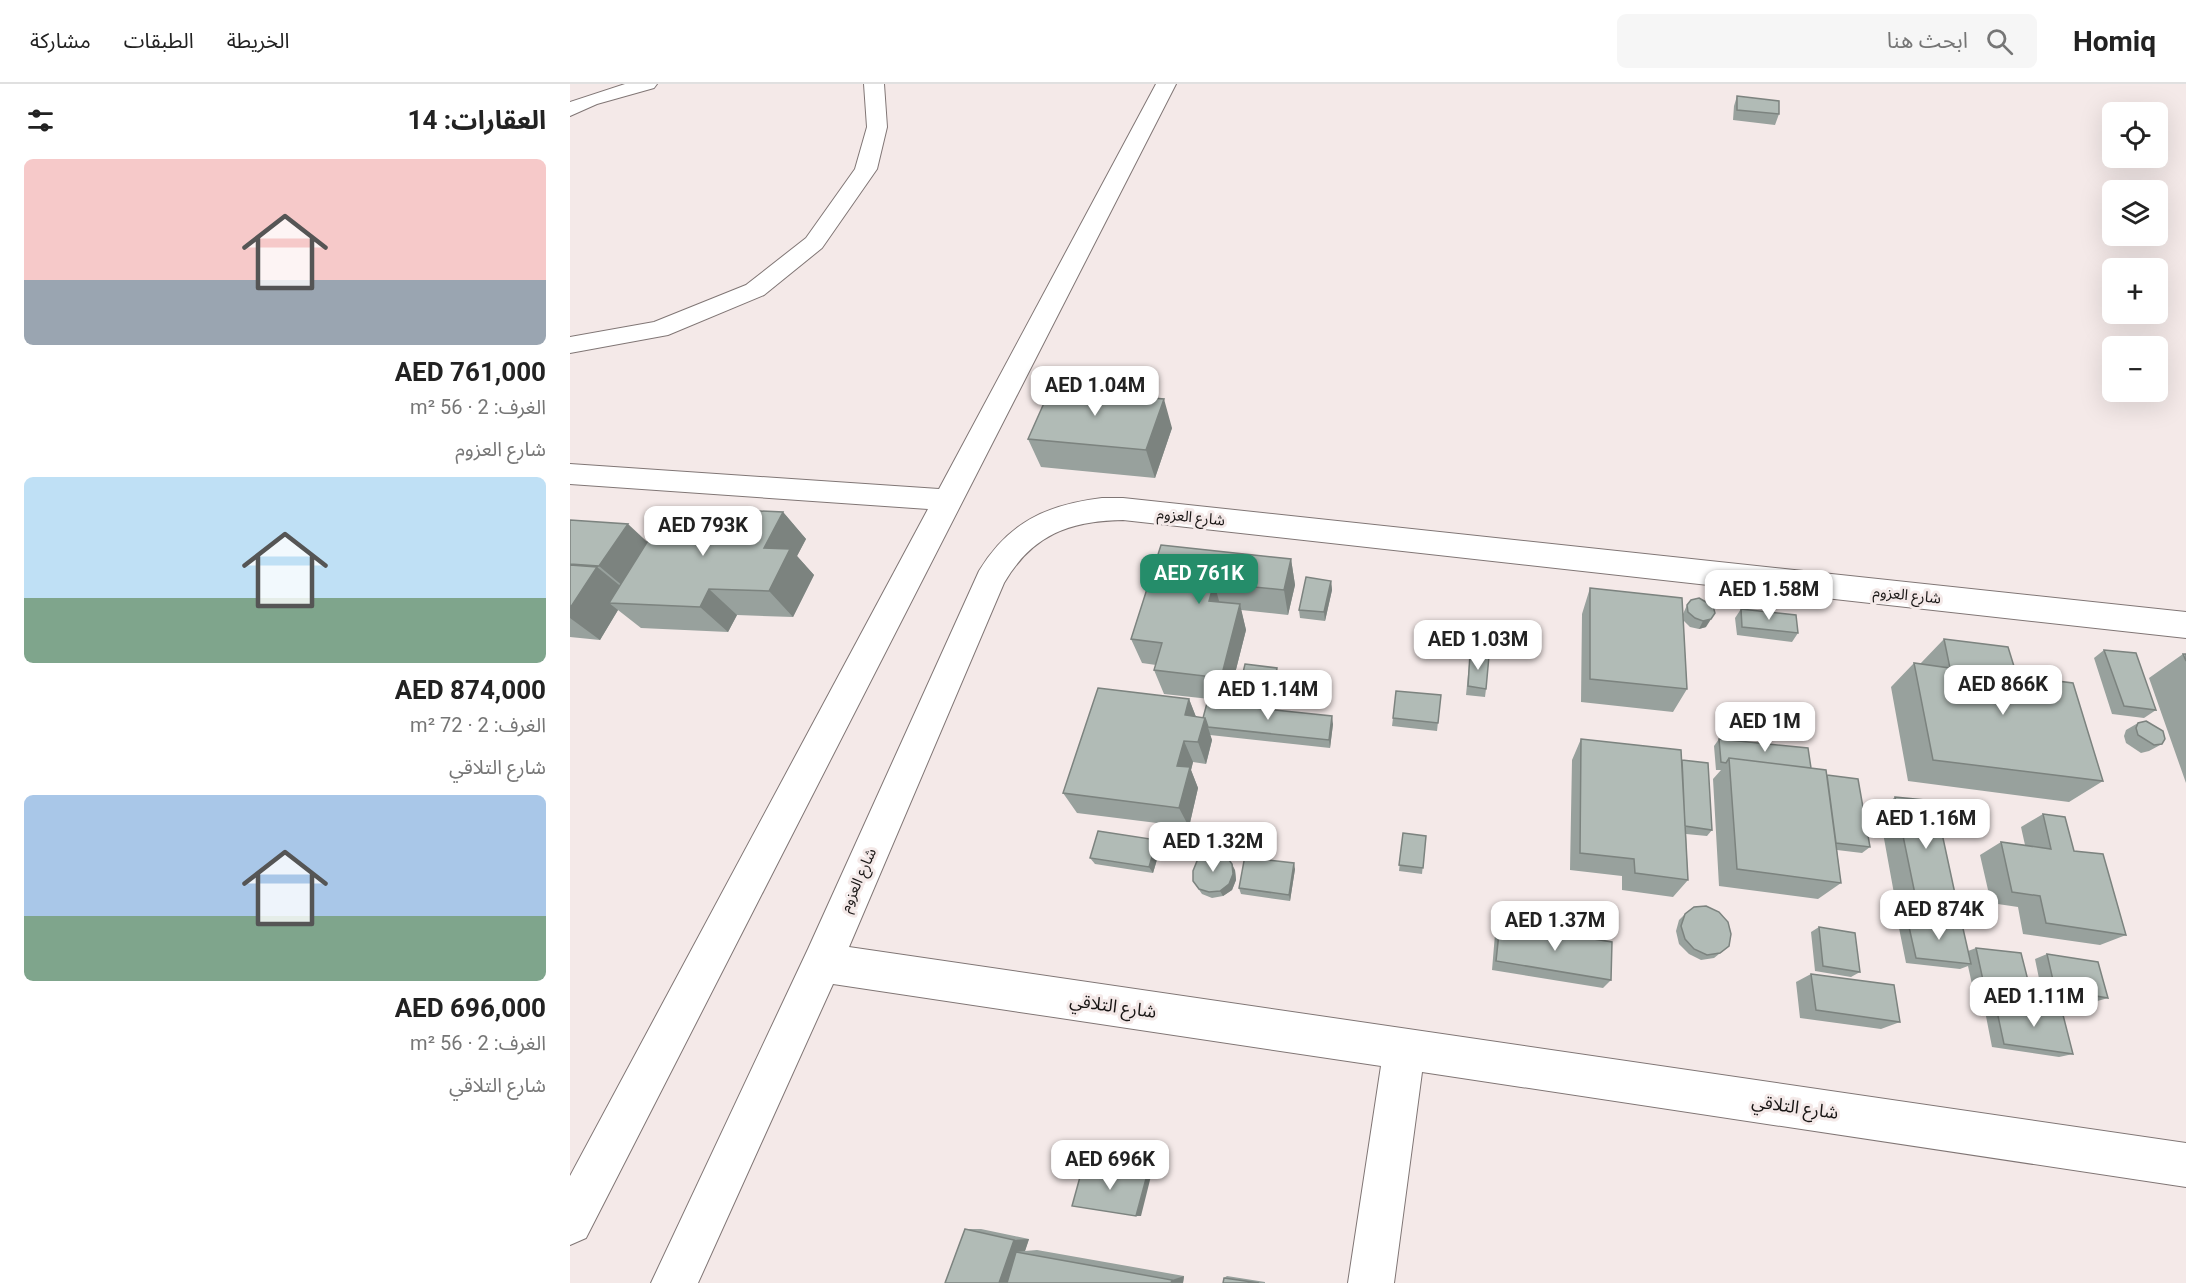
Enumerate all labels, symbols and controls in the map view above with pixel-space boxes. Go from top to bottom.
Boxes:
search box [1617,14,2037,68]
icon: search [1983,25,2016,58]
text: Homiq [2073,25,2156,58]
text: ابحث هنا [1887,28,1968,53]
text: مشاركة [30,29,91,53]
text: الطبقات [124,29,194,53]
text: الخريطة [227,29,290,53]
map controls [2102,102,2168,402]
button: locate [2102,102,2168,168]
icon: filters [24,104,57,137]
text: العقارات: 14 [407,105,546,135]
button: layers [2102,180,2168,246]
icon: home [231,198,339,306]
button: + [2102,258,2168,324]
button: − [2102,336,2168,402]
text: AED 761,000 [395,357,546,387]
pin: AED 1.04M [1026,366,1164,417]
text: AED 1.04M [1045,373,1145,397]
text: الغرف: 2 · 56 m² [410,395,546,419]
text: شارع العزوم [455,437,546,461]
street label: شارع العزوم [1156,504,1226,533]
pin: AED 793K [641,506,765,557]
text: AED 793K [658,513,748,537]
icon: home [231,516,339,624]
pin: AED 761K [1137,554,1261,605]
text: AED 761K [1154,561,1244,585]
pin: AED 1.58M [1700,570,1838,621]
text: AED 1.58M [1719,577,1819,601]
street label: شارع العزوم [1872,582,1942,611]
pin: AED 1.03M [1409,620,1547,671]
text: AED 1.03M [1428,627,1528,651]
pin: AED 866K [1941,665,2065,716]
pin: AED 1.14M [1199,670,1337,721]
text: AED 866K [1958,672,2048,696]
text: AED 874,000 [395,675,546,705]
text: AED 1.14M [1218,677,1318,701]
pin: AED 1M [1716,702,1814,753]
text: AED 1M [1729,709,1801,733]
text: الغرف: 2 · 72 m² [410,713,546,737]
text: شارع التلاقي [449,755,546,779]
pin: AED 1.16M [1857,799,1995,850]
text: AED 1.16M [1876,806,1976,830]
pin: AED 1.32M [1144,822,1282,873]
text: AED 1.32M [1163,829,1263,853]
icon: home [231,834,339,942]
street label: شارع العزوم [836,845,883,916]
pin: AED 874K [1877,890,2001,941]
text: AED 874K [1894,897,1984,921]
pin: AED 1.37M [1486,901,1624,952]
text: AED 1.37M [1505,908,1605,932]
pin: AED 1.11M [1965,977,2103,1028]
text: AED 1.11M [1984,984,2084,1008]
street label: شارع التلاقي [1068,989,1158,1026]
text: AED 696,000 [395,993,546,1023]
text: الغرف: 2 · 56 m² [410,1031,546,1055]
text: شارع التلاقي [449,1073,546,1097]
street label: شارع التلاقي [1750,1090,1840,1127]
pin: AED 696K [1048,1140,1172,1191]
text: AED 696K [1065,1147,1155,1171]

